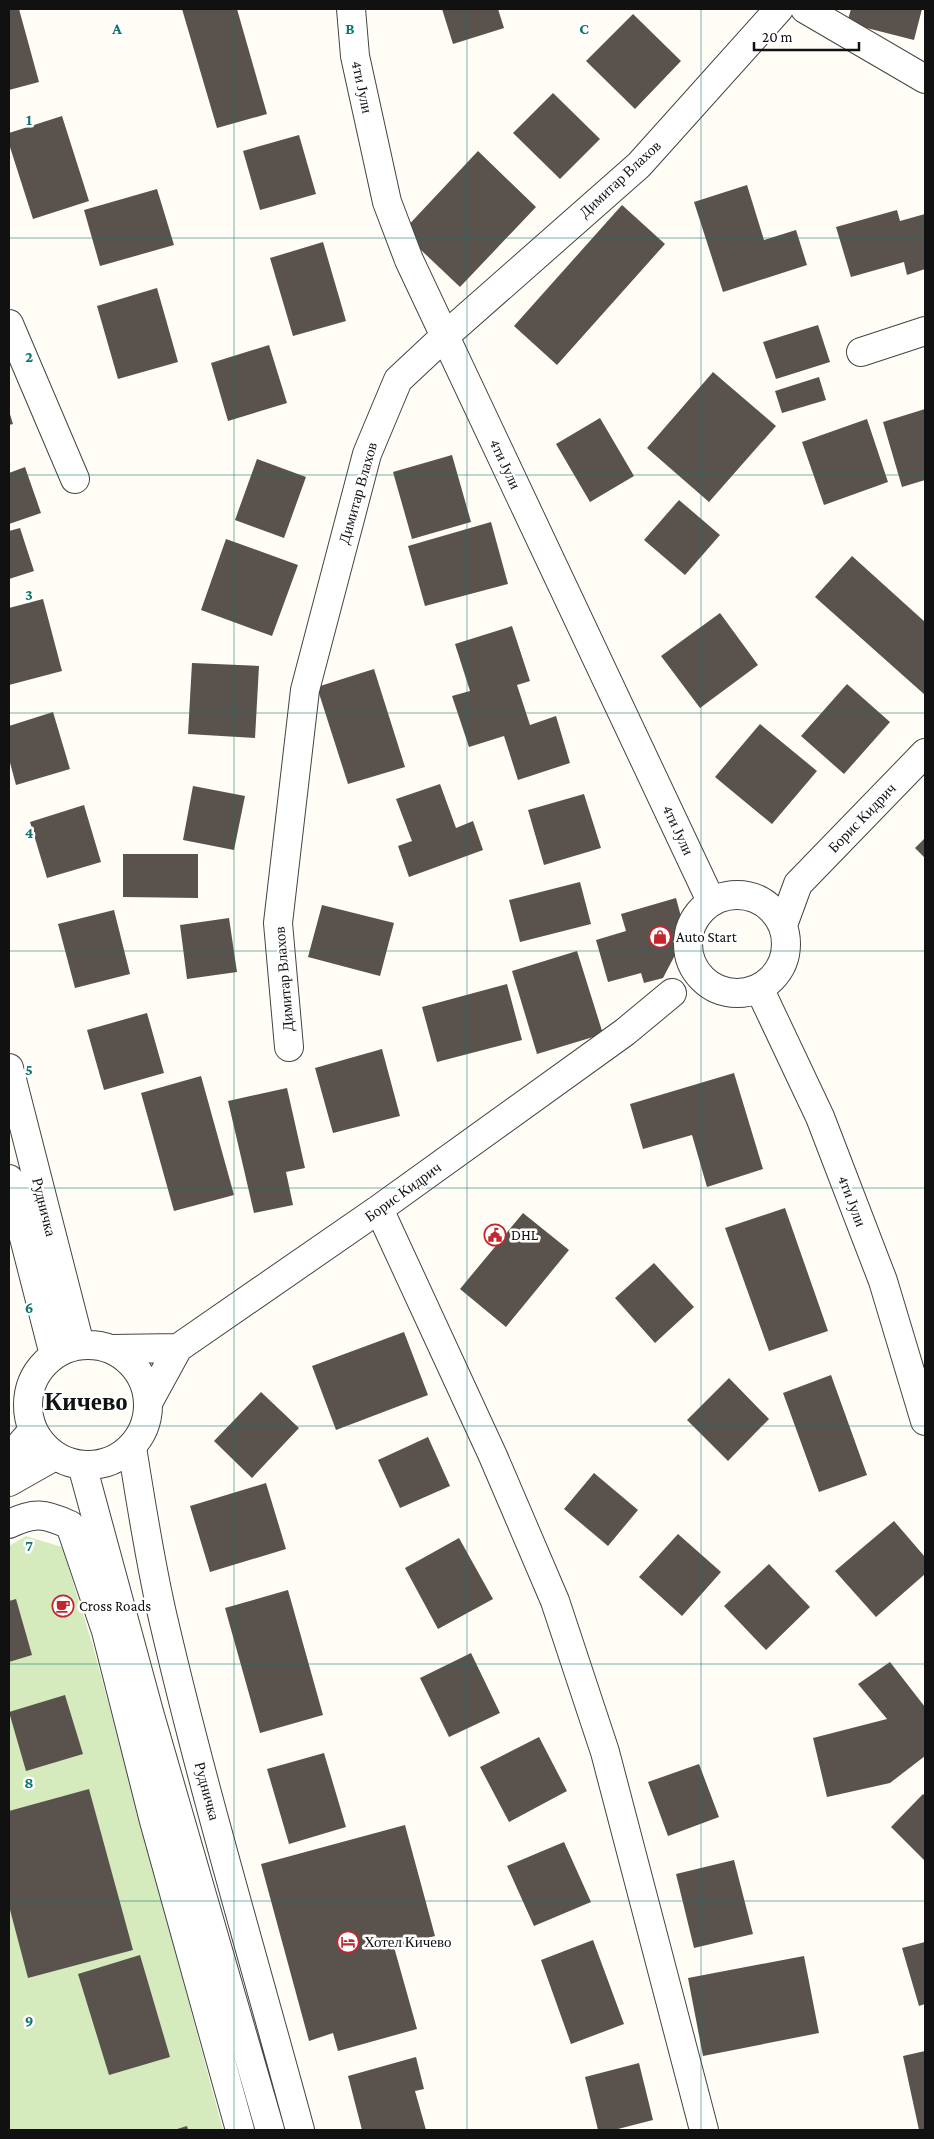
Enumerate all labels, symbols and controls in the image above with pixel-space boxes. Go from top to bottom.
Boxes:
text: A [111,20,122,37]
text: B [345,20,355,37]
text: C [579,20,589,37]
scale bar [754,20,859,52]
text: 20 m [762,29,793,45]
street label: 4ти Јули [349,59,375,115]
text: 1 [26,111,32,128]
street label: Димитар Влахов [576,137,664,221]
text: 2 [25,348,33,365]
street label: 4ти Јули [486,436,524,492]
street label: Димитар Влахов [336,440,380,546]
text: 3 [25,586,33,603]
street label: Борис Кидрич [825,780,899,856]
street label: 4ти Јули [659,802,697,858]
text: 4 [25,824,34,841]
shop icon: Auto Start [648,925,672,949]
street label: Димитар Влахов [271,926,297,1032]
place label: Auto Start [676,929,738,945]
text: 5 [25,1061,33,1078]
street label: Борис Кидрич [362,1159,444,1225]
street label: 4ти Јули [835,1173,869,1229]
street label: Рудничка [29,1176,59,1238]
public building icon: DHL [483,1223,507,1247]
place label: DHL [511,1227,539,1243]
text: 6 [25,1299,33,1316]
district label: Кичево [44,1388,128,1415]
text: 7 [25,1537,33,1554]
cafe icon: Cross Roads [51,1594,75,1618]
place label: Cross Roads [79,1598,151,1614]
street label: Рудничка [192,1760,223,1822]
text: 8 [24,1774,34,1791]
hotel icon: Хотел Кичево [336,1930,360,1954]
place label: Хотел Кичево [364,1934,451,1950]
text: 9 [25,2012,33,2029]

